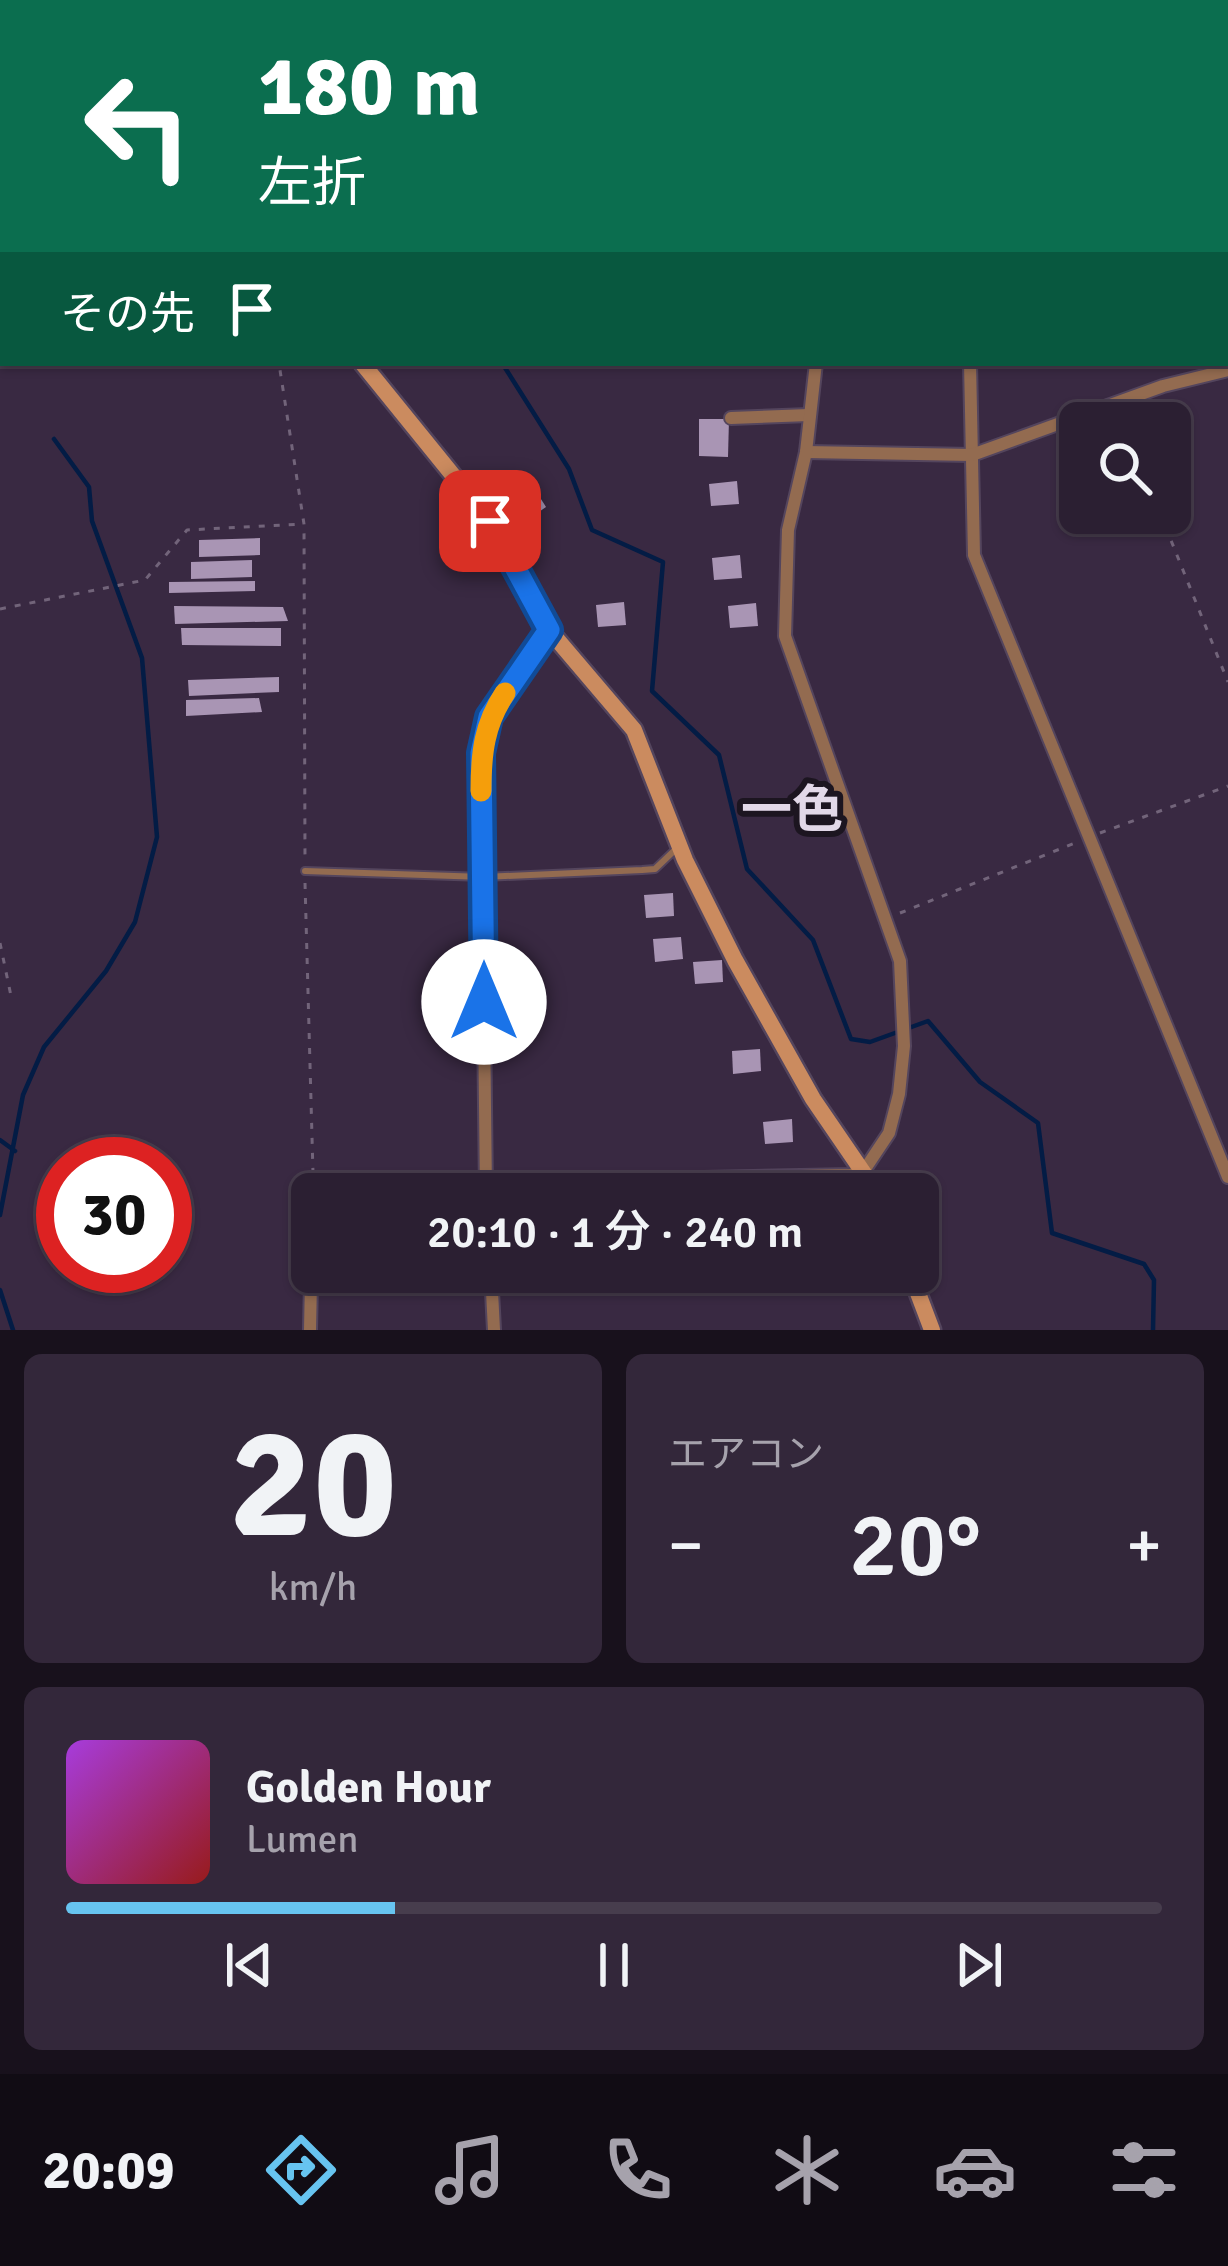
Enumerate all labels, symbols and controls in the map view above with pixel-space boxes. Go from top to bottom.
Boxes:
text: 180 m [258,35,480,139]
icon: left [60,48,216,204]
text: 左折 [258,150,366,217]
icon: arrive [219,276,285,342]
text: その先 [60,287,195,342]
map controls [1059,402,1191,534]
button: search [1059,402,1191,534]
pin [439,470,541,572]
icon: arrive [457,488,523,554]
district label: 一色 [741,779,843,842]
position arrow [421,939,547,1065]
speed limit sign: 30 [36,1137,192,1293]
text: 20:10 · 1 分 · 240 m [427,1205,803,1260]
text: 20 [229,1388,397,1581]
text: エアコン [668,1430,824,1478]
text: 20° [849,1490,981,1601]
text: − [668,1505,704,1586]
text: + [1126,1505,1162,1586]
text: km/h [269,1563,357,1611]
text: Golden Hour [246,1760,491,1815]
text: Lumen [246,1815,359,1863]
icon: previous [216,1932,282,1998]
icon: pause [581,1932,647,1998]
icon: next [946,1932,1012,1998]
icon: directions [259,2128,343,2212]
icon: music [428,2128,512,2212]
icon: phone [596,2128,680,2212]
icon: climate [765,2128,849,2212]
icon: car [933,2128,1017,2212]
icon: filters [1102,2128,1186,2212]
text: 20:09 [42,2137,175,2204]

